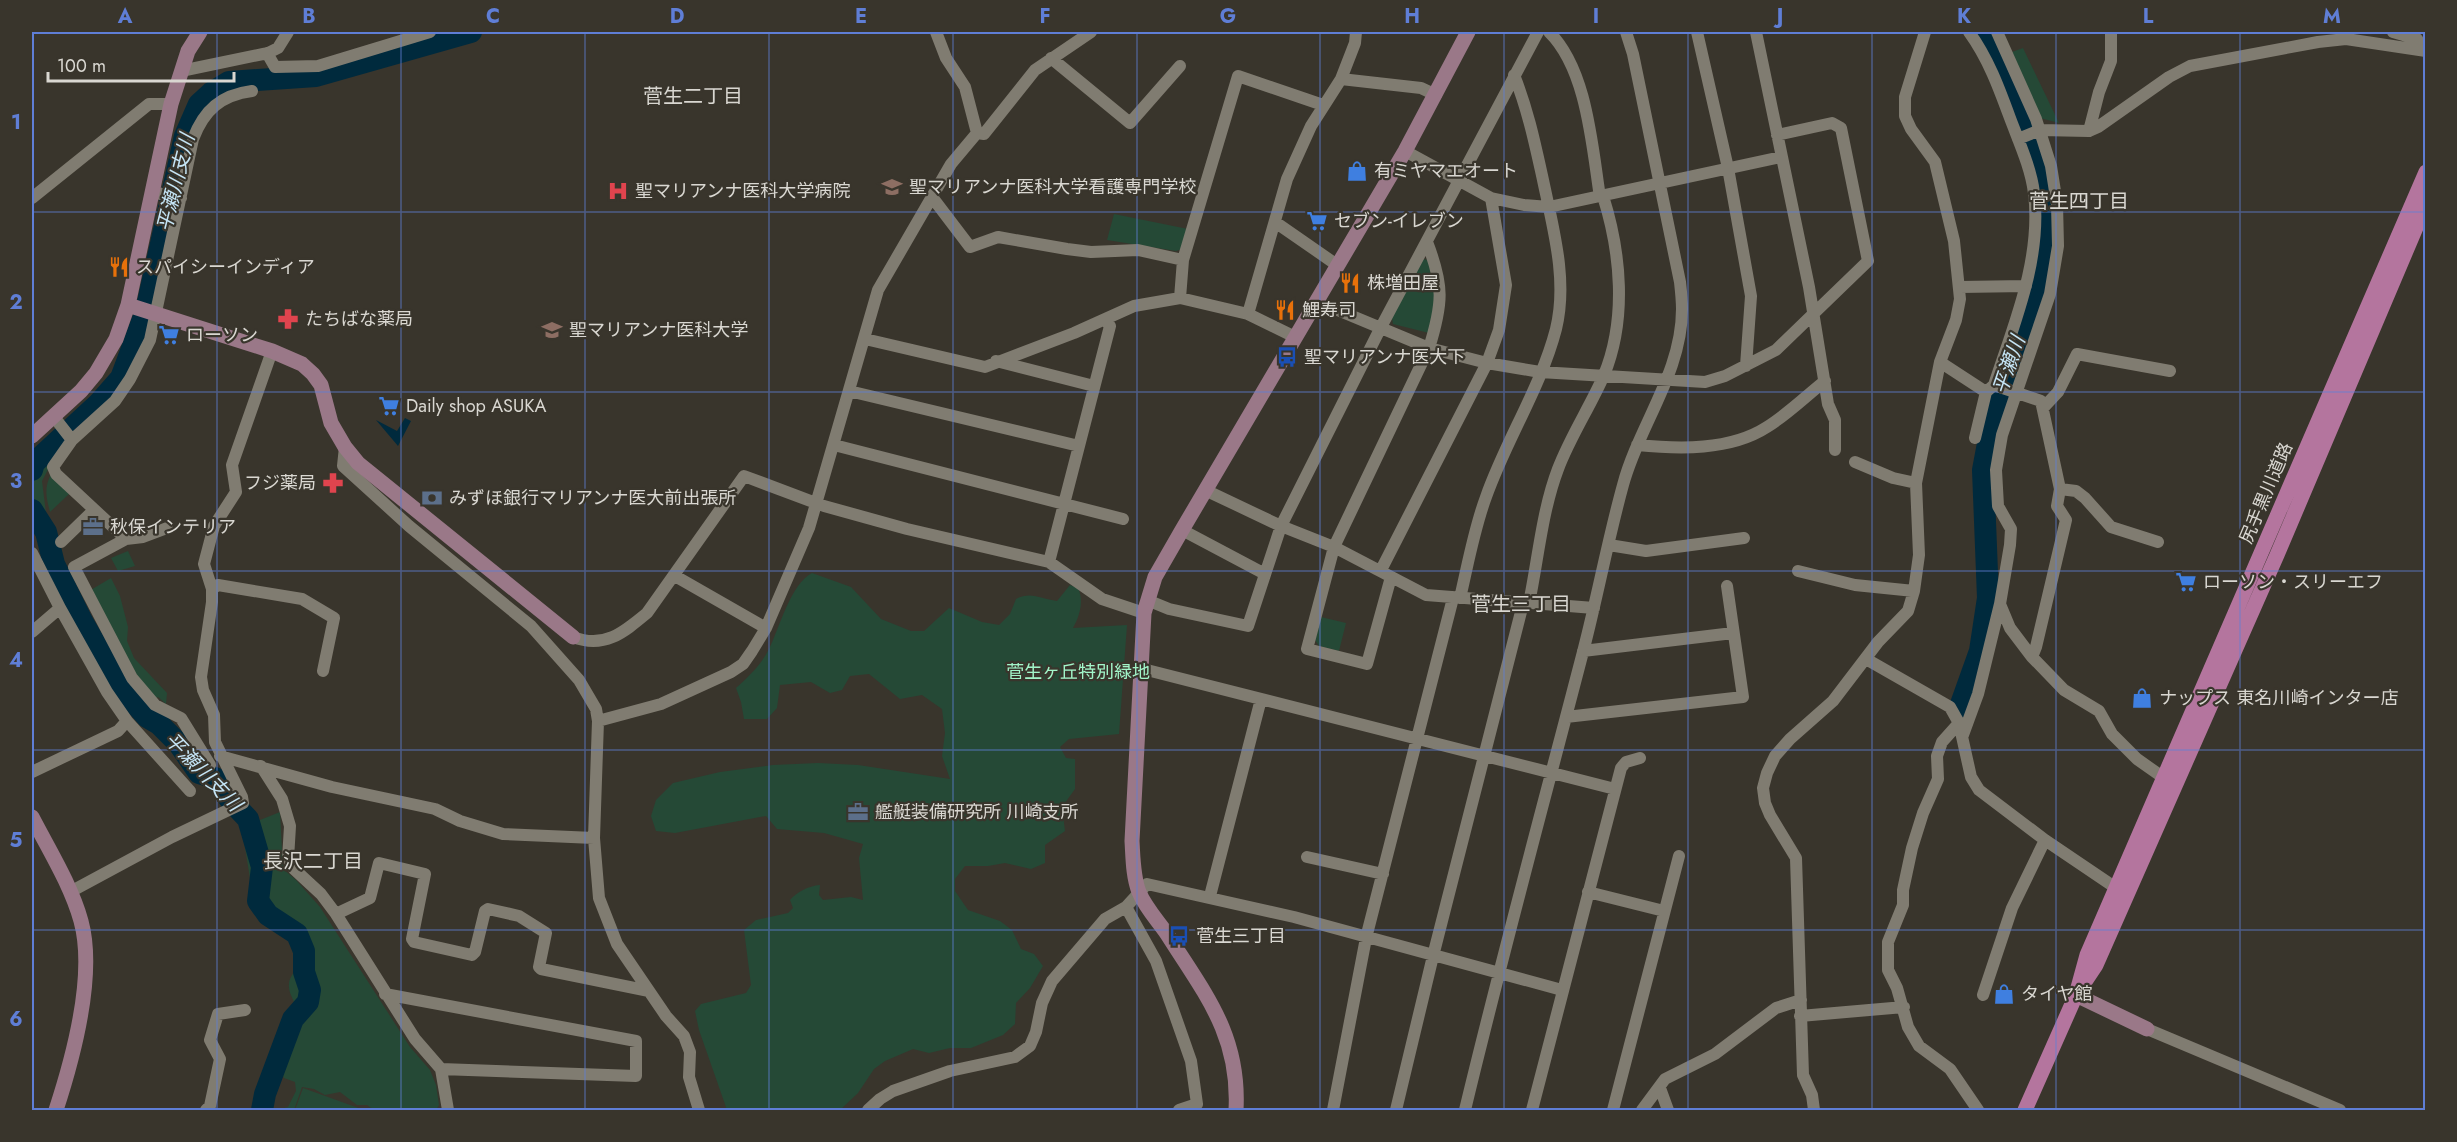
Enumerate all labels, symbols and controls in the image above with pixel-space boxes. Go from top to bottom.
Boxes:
text: A [117,2,133,31]
text: B [302,2,316,31]
text: C [486,2,500,31]
text: D [670,2,684,31]
text: E [855,2,867,31]
text: F [1039,2,1051,31]
text: G [1220,2,1236,31]
text: H [1404,2,1420,31]
text: I [1593,2,1599,31]
text: J [1773,2,1783,31]
text: K [1957,2,1971,31]
text: L [2143,2,2154,31]
text: M [2323,2,2341,31]
scale bar [48,45,234,83]
text: 100 m [57,53,106,79]
district label: 菅生二丁目 [643,82,743,111]
text: 1 [11,108,21,137]
water label: 平瀬川支川 [150,129,203,235]
place label: 有ミヤマエオート [1374,158,1518,184]
shop icon: 有ミヤマエオート [1345,159,1369,183]
place label: 聖マリアンナ医科大学看護専門学校 [909,174,1196,200]
school or university icon: 聖マリアンナ医科大学看護専門学校 [880,175,904,199]
place label: 聖マリアンナ医科大学病院 [635,178,850,204]
hospital icon: 聖マリアンナ医科大学病院 [606,179,630,203]
district label: 菅生四丁目 [2029,187,2129,216]
place label: セブン-イレブン [1334,208,1464,234]
supermarket icon: セブン-イレブン [1305,209,1329,233]
place label: スパイシーインディア [136,254,315,280]
restaurant icon: スパイシーインディア [107,255,131,279]
place label: 株増田屋 [1367,270,1439,296]
restaurant icon: 株増田屋 [1338,271,1362,295]
text: 2 [9,288,23,317]
place label: 鯉寿司 [1302,297,1356,323]
restaurant icon: 鯉寿司 [1273,298,1297,322]
place label: たちばな薬局 [305,306,413,332]
pharmacy icon: たちばな薬局 [276,307,300,331]
place label: 聖マリアンナ医科大学 [569,317,748,343]
school or university icon: 聖マリアンナ医科大学 [540,318,564,342]
place label: ローソン [186,322,258,348]
supermarket icon: ローソン [157,323,181,347]
water label: 平瀬川 [1986,330,2033,398]
place label: 聖マリアンナ医大下 [1304,344,1465,370]
bus stop icon: 聖マリアンナ医大下 [1275,345,1299,369]
place label: Daily shop ASUKA [406,393,546,419]
supermarket icon: Daily shop ASUKA [377,394,401,418]
street label: 尻手黒川道路 [2233,438,2299,548]
text: 3 [10,467,22,496]
place label: フジ薬局 [244,470,316,496]
pharmacy icon: フジ薬局 [321,471,345,495]
place label: みずほ銀行マリアンナ医大前出張所 [449,485,736,511]
bank icon: みずほ銀行マリアンナ医大前出張所 [420,486,444,510]
place label: 秋保インテリア [110,514,236,540]
office icon: 秋保インテリア [81,515,105,539]
place label: ローソン・スリーエフ [2203,569,2383,595]
supermarket icon: ローソン・スリーエフ [2174,570,2198,594]
district label: 菅生三丁目 [1471,590,1571,619]
text: 4 [9,646,23,675]
park label: 菅生ヶ丘特別緑地 [1006,659,1150,685]
place label: ナップス 東名川崎インター店 [2159,685,2398,711]
shop icon: ナップス 東名川崎インター店 [2130,686,2154,710]
water label: 平瀬川支川 [158,726,250,819]
place label: 艦艇装備研究所 川崎支所 [875,799,1078,825]
office icon: 艦艇装備研究所 川崎支所 [846,800,870,824]
text: 5 [10,826,23,855]
district label: 長沢二丁目 [263,847,363,876]
place label: 菅生三丁目 [1196,923,1286,949]
bus stop icon: 菅生三丁目 [1167,924,1191,948]
place label: タイヤ館 [2021,981,2092,1007]
shop icon: タイヤ館 [1992,982,2016,1006]
text: 6 [9,1005,23,1034]

